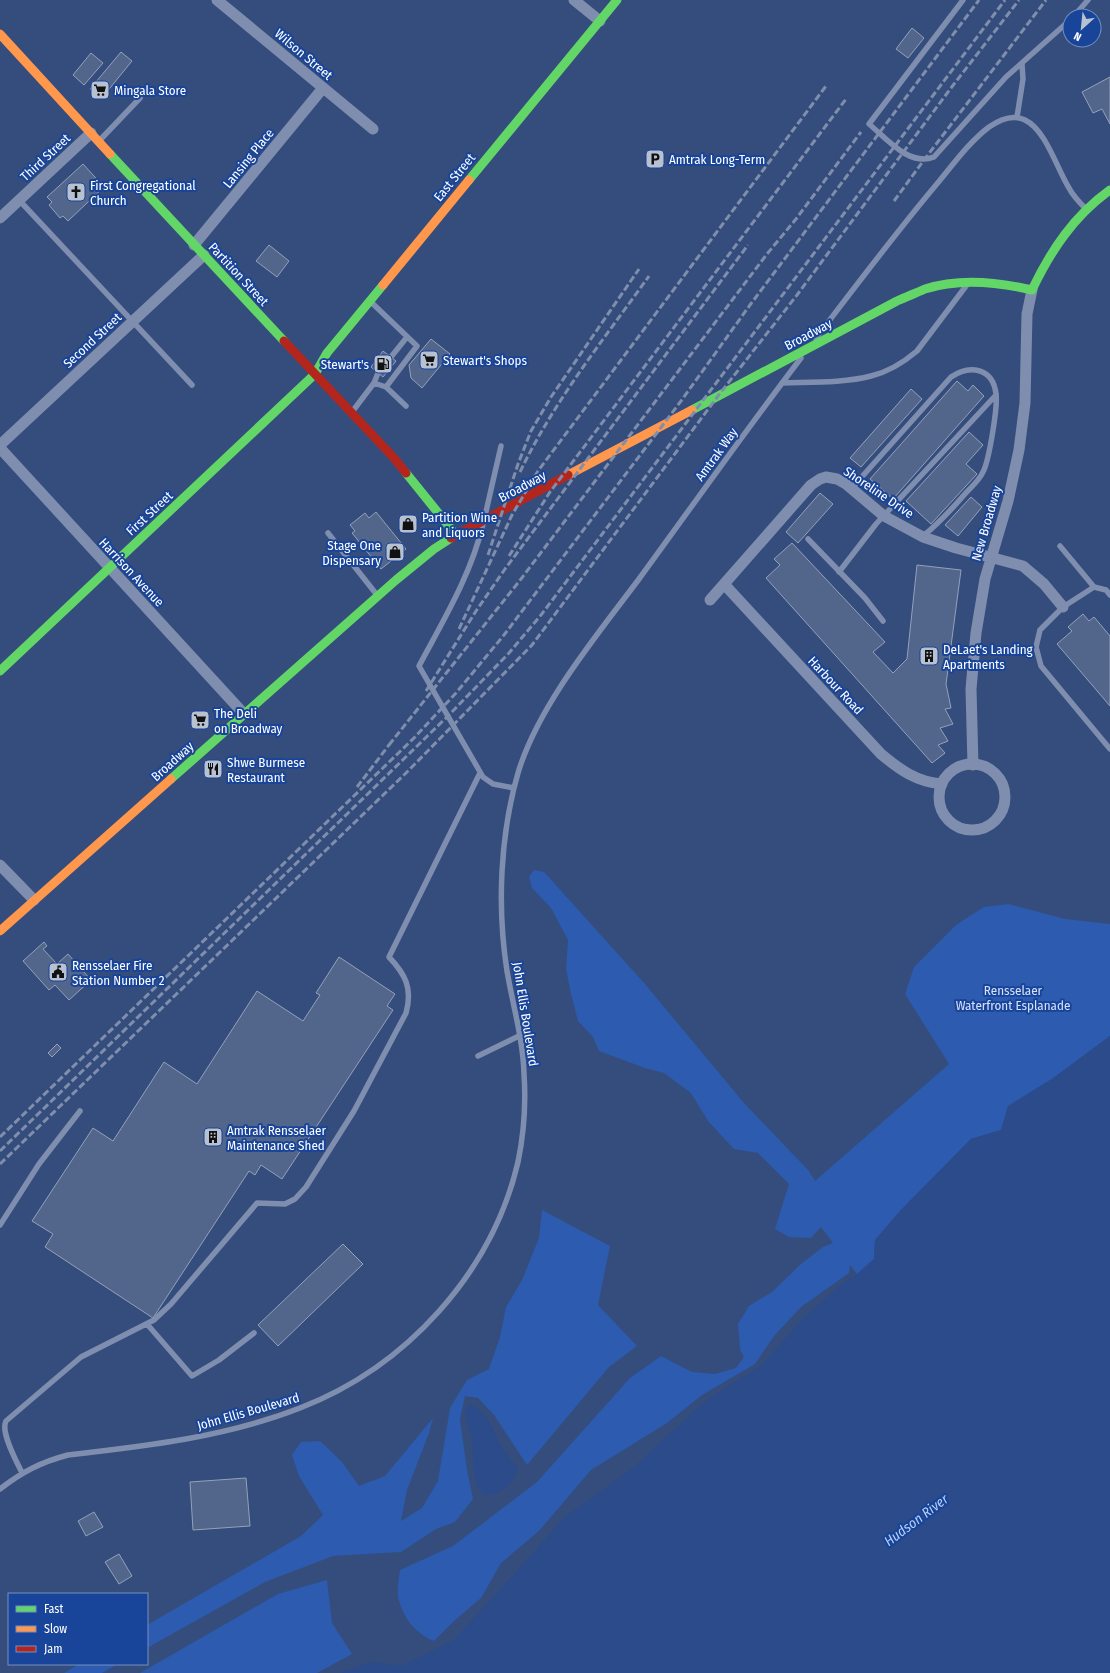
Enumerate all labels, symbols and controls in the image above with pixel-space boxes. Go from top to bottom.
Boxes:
north arrow [1062,8,1102,48]
street label: Wilson Street [272,26,336,83]
text: N [1072,29,1084,44]
supermarket icon: Mingala Store [89,79,111,101]
place label: Mingala Store [114,83,186,98]
street label: Lansing Place [220,126,277,191]
street label: Third Street [17,130,74,184]
parking icon: Amtrak Long-Term [644,148,666,170]
street label: East Street [431,150,479,204]
place label: Amtrak Long-Term [669,152,765,167]
place label: First Congregational Church [90,178,196,208]
church icon: First Congregational Church [65,181,87,203]
street label: Partition Street [206,240,272,310]
street label: Second Street [60,309,125,371]
street label: Broadway [782,316,835,353]
supermarket icon: Stewart's Shops [418,349,440,371]
fuel station icon: Stewart's [372,353,394,375]
place label: Stewart's Shops [443,353,527,368]
place label: Stewart's [321,357,369,372]
street label: Amtrak Way [692,425,741,484]
street label: Shoreline Drive [841,463,917,521]
street label: Broadway [496,468,549,505]
street label: New Broadway [969,484,1004,562]
street label: First Street [123,488,176,539]
place label: Partition Wine and Liquors [422,510,497,540]
shop icon: Partition Wine and Liquors [397,513,419,535]
street label: Harrison Avenue [96,535,167,610]
place label: Stage One Dispensary [322,538,381,568]
shop icon: Stage One Dispensary [384,541,406,563]
place label: DeLaet's Landing Apartments [943,642,1034,672]
building icon: DeLaet's Landing Apartments [918,645,940,667]
street label: Harbour Road [805,653,866,717]
place label: The Deli on Broadway [214,706,283,736]
supermarket icon: The Deli on Broadway [189,709,211,731]
street label: Broadway [148,738,197,784]
place label: Shwe Burmese Restaurant [227,755,305,785]
restaurant icon: Shwe Burmese Restaurant [202,758,224,780]
place label: Rensselaer Fire Station Number 2 [72,958,165,988]
public building icon: Rensselaer Fire Station Number 2 [47,961,69,983]
street label: John Ellis Boulevard [510,961,541,1067]
park label: Rensselaer Waterfront Esplanade [956,983,1070,1013]
place label: Amtrak Rensselaer Maintenance Shed [227,1123,326,1153]
building icon: Amtrak Rensselaer Maintenance Shed [202,1126,224,1148]
street label: John Ellis Boulevard [195,1390,301,1433]
water label: Hudson River [881,1490,953,1550]
legend [8,1593,148,1665]
text: Fast [44,1602,63,1616]
text: Slow [44,1622,67,1636]
text: Jam [44,1642,62,1656]

